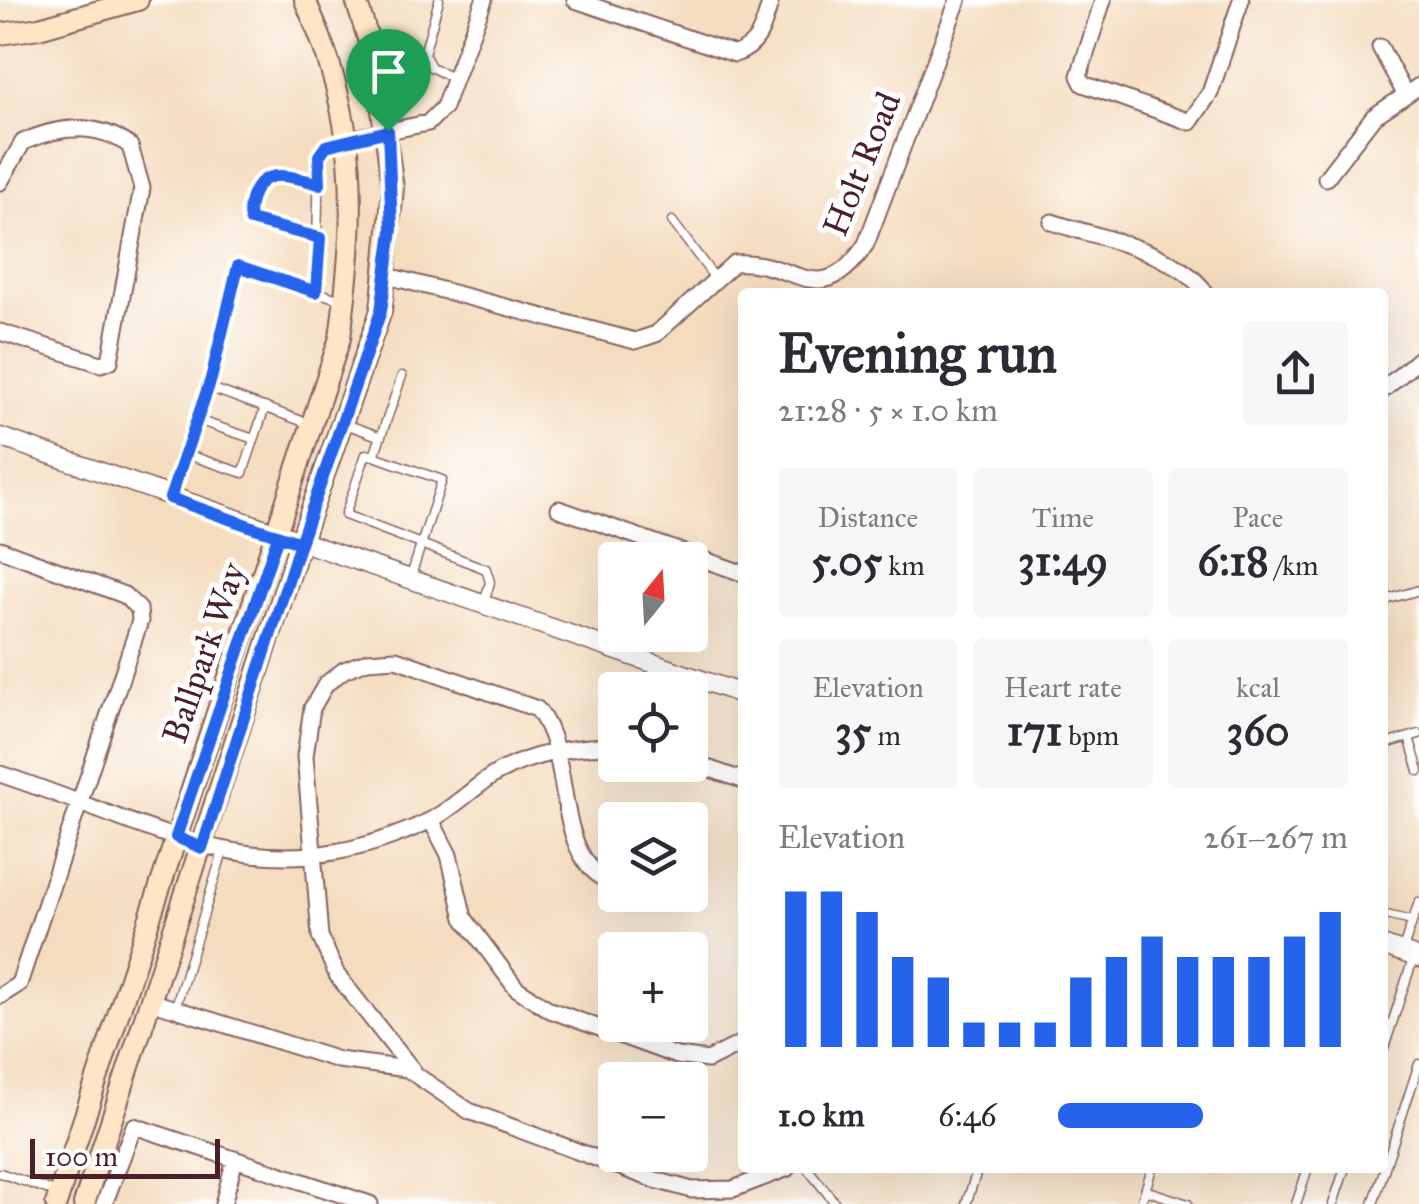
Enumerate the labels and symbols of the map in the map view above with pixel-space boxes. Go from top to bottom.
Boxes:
pin [346,29,431,132]
street label: Holt Road [814,85,910,242]
north arrow [598,542,708,652]
street label: Ballpark Way [153,557,255,749]
scale bar [30,1134,220,1178]

